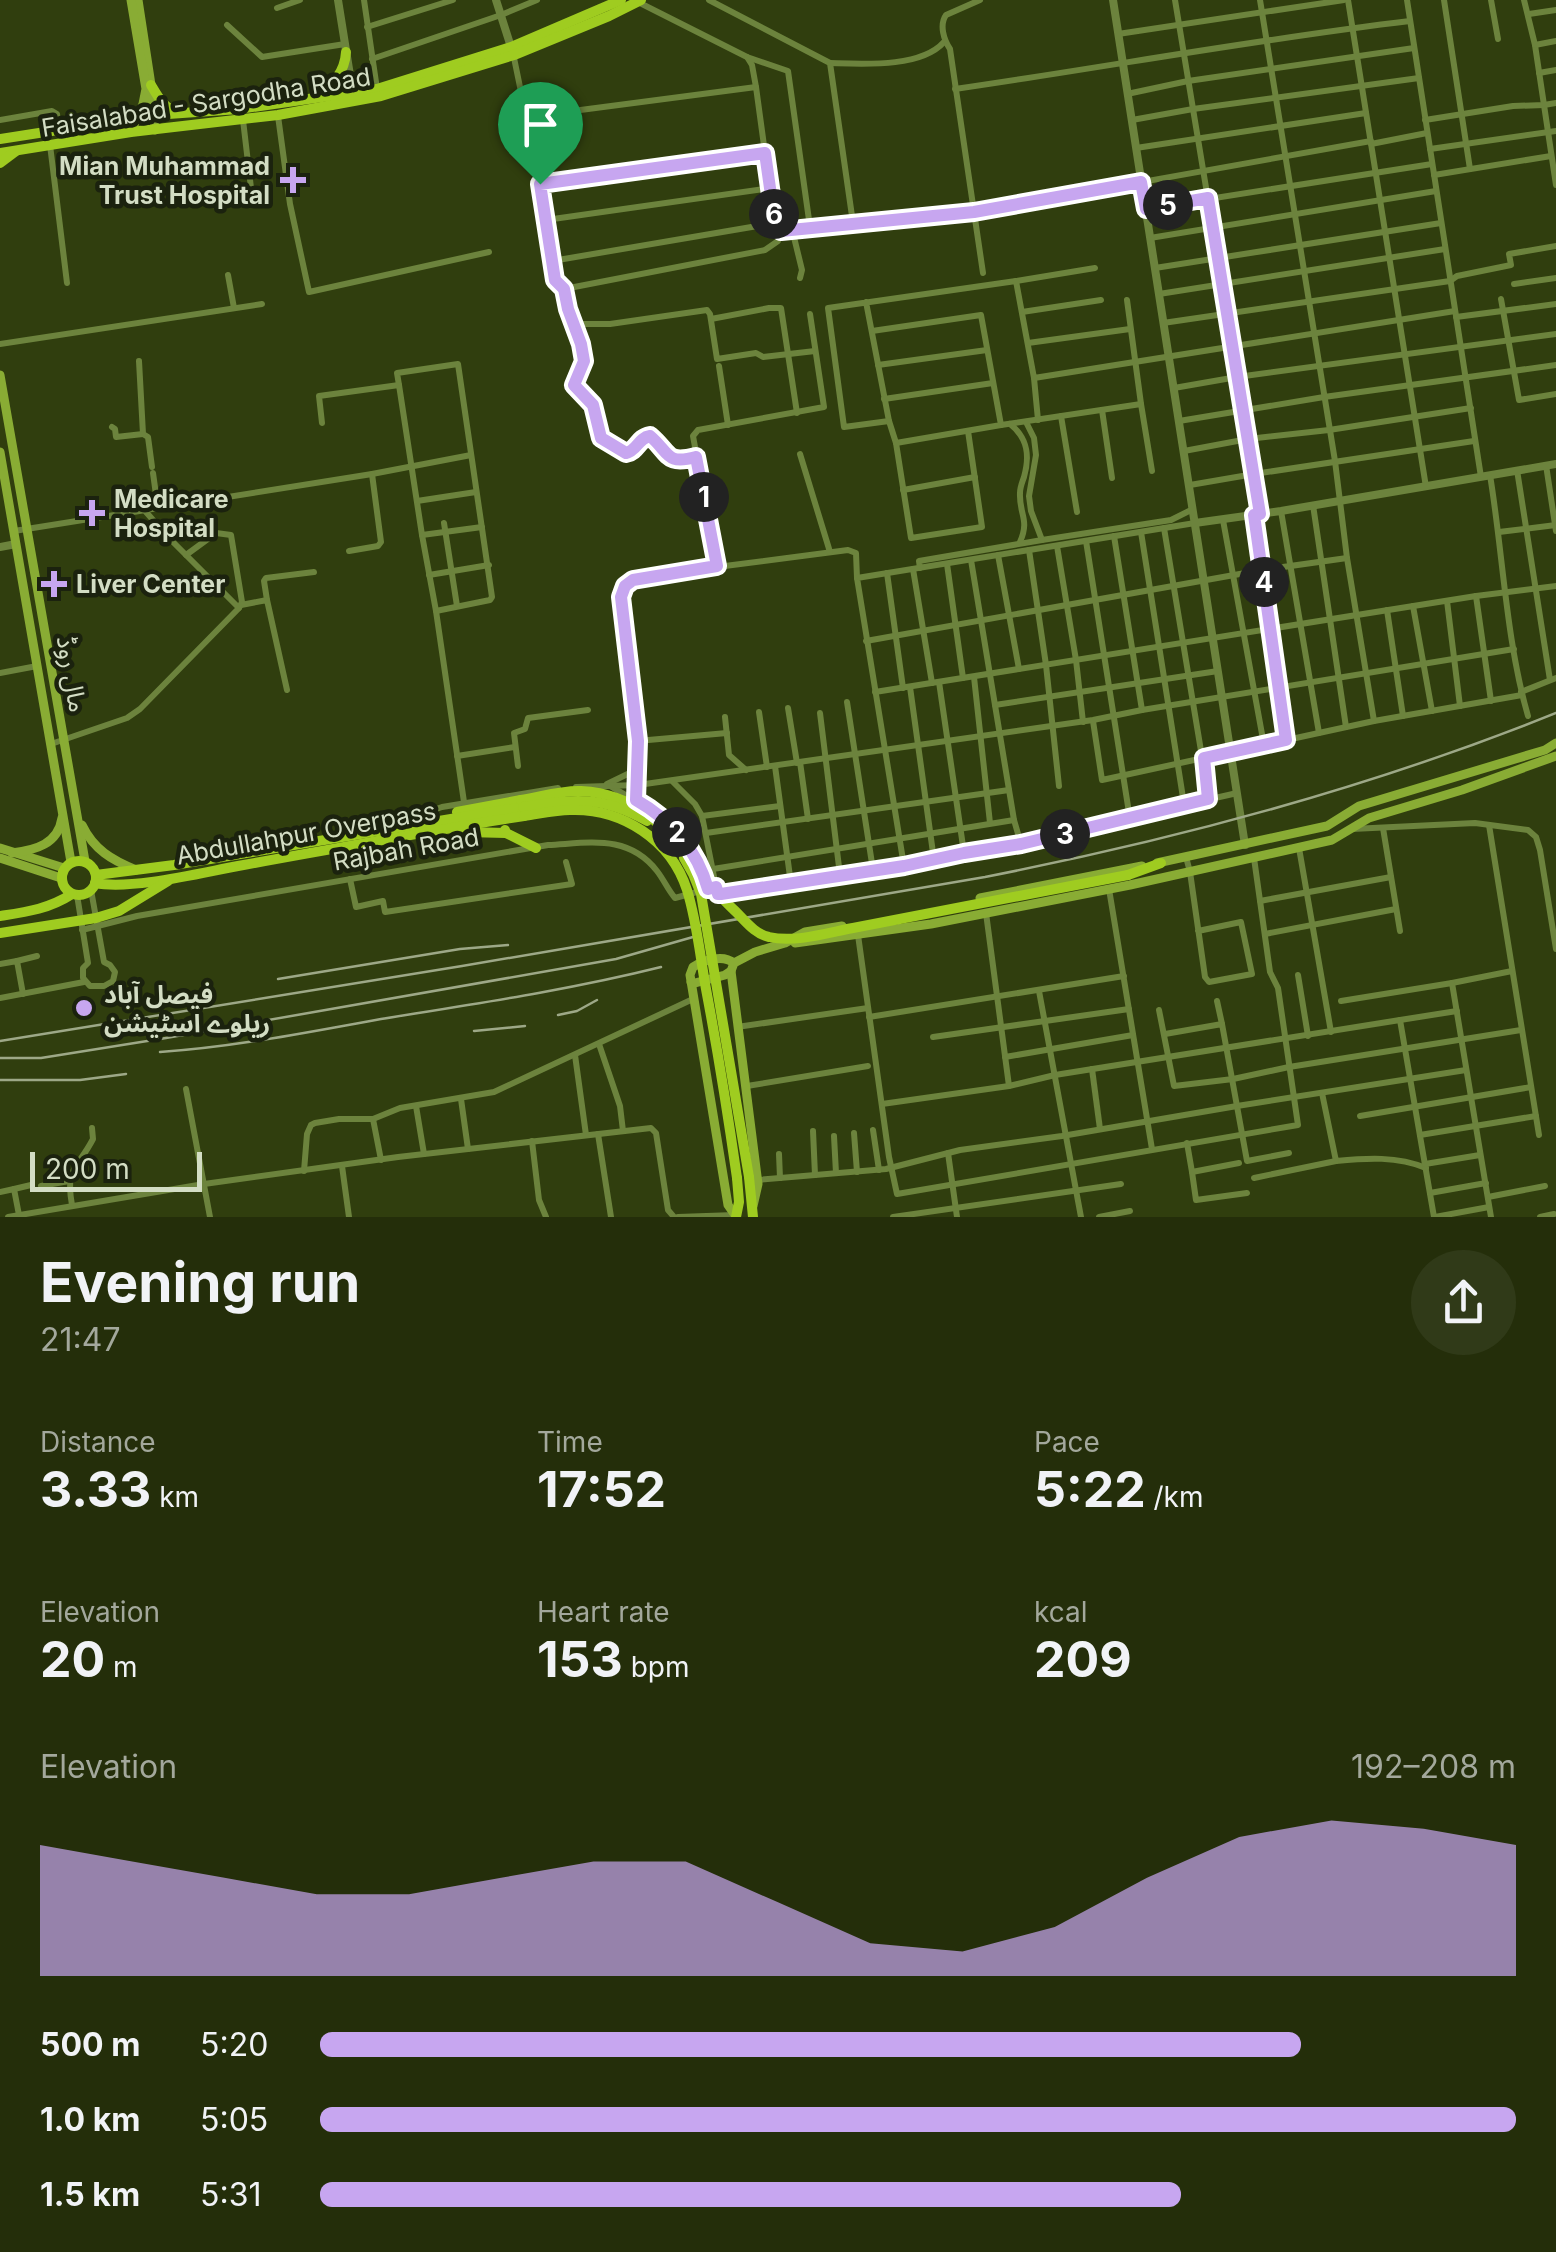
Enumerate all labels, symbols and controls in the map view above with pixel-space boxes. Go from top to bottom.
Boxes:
street label: Faisalabad - Sargodha Road [39,61,373,143]
pin [498,82,583,185]
icon: arrive [513,97,568,152]
place label: Mian Muhammad Trust Hospital [59,151,270,210]
marker: Mian Muhammad Trust Hospital [280,167,306,193]
pin: 5 [1143,180,1193,230]
text: 5 [1159,188,1177,222]
pin: 6 [749,189,799,239]
text: 6 [765,197,783,231]
pin: 1 [679,472,729,522]
text: 1 [698,480,710,514]
place label: Medicare Hospital [114,484,229,543]
marker: Medicare Hospital [79,500,105,526]
pin: 4 [1239,557,1289,607]
text: 4 [1255,565,1273,599]
place label: Liver Center [76,569,225,599]
marker: Liver Center [41,571,67,597]
street label: مال روڈ [51,633,93,715]
street label: Abdullahpur Overpass [174,795,438,871]
pin: 2 [652,807,702,857]
pin: 3 [1040,809,1090,859]
text: 2 [668,815,686,849]
text: 3 [1056,817,1074,851]
street label: Rajbah Road [331,821,481,877]
place label: فیصل آباد ریلوے اسٹیشن [104,979,270,1038]
marker: فیصل آباد ریلوے اسٹیشن [73,997,95,1019]
scale bar [30,1147,202,1192]
text: 200 m [45,1152,130,1186]
text: Evening run [40,1249,360,1315]
button: share [1411,1250,1516,1355]
text: 21:47 [40,1320,121,1359]
text: Distance [40,1425,156,1459]
text: Time [537,1425,603,1459]
text: Pace [1034,1425,1100,1459]
text: 3.33 [40,1459,151,1519]
text: 17:52 [537,1459,666,1519]
text: 5:22 [1034,1459,1146,1519]
text: km [151,1480,199,1514]
text: /km [1146,1480,1204,1514]
text: Elevation [40,1595,160,1629]
text: Heart rate [537,1595,670,1629]
text: kcal [1034,1595,1088,1629]
text: 20 [40,1629,105,1689]
text: 153 [537,1629,623,1689]
text: 209 [1034,1629,1132,1689]
text: m [105,1650,138,1684]
text: bpm [623,1650,690,1684]
text: Elevation [40,1747,177,1786]
text: 192–208 m [1351,1747,1516,1786]
text: 500 m [40,2025,140,2064]
text: 5:20 [200,2025,268,2064]
text: 1.0 km [40,2100,140,2139]
text: 5:05 [200,2100,268,2139]
text: 1.5 km [40,2175,140,2214]
text: 5:31 [200,2175,261,2214]

